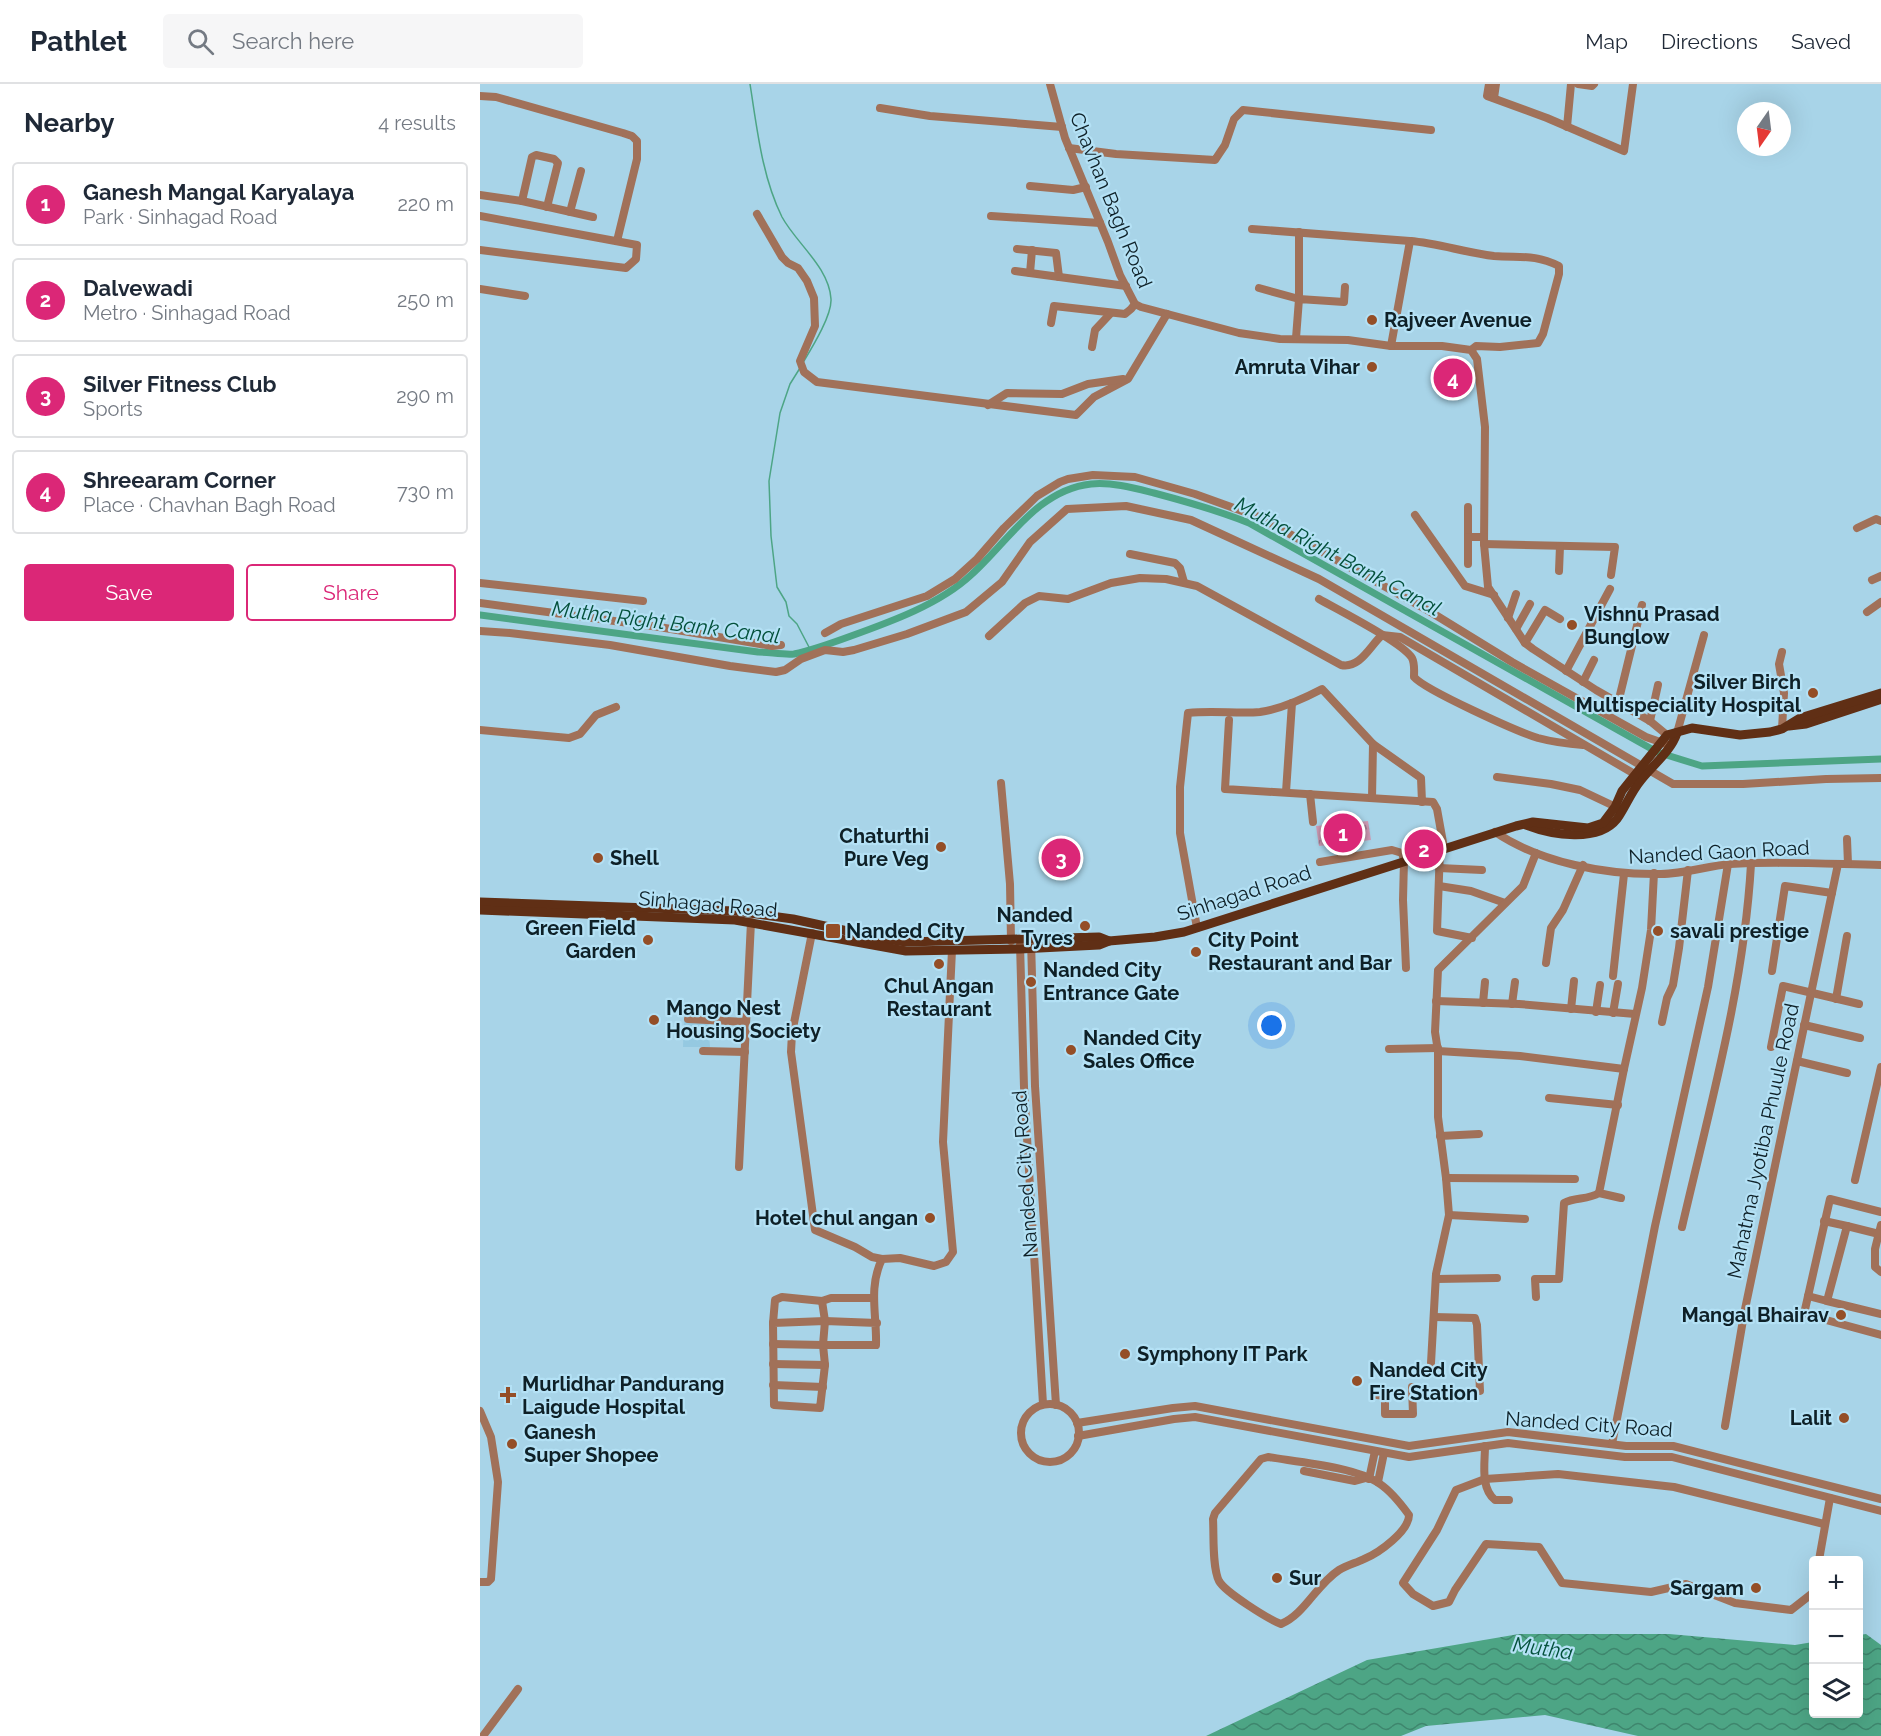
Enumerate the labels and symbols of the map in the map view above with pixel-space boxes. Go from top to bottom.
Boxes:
north arrow [1737,102,1791,156]
street label: Chavhan Bagh Road [1065,109,1157,291]
place label: Rajveer Avenue [1384,308,1532,332]
marker: Rajveer Avenue [1365,313,1379,327]
place label: Amruta Vihar [1235,355,1360,379]
pin: 4 [1434,356,1472,400]
marker: Amruta Vihar [1365,360,1379,374]
water label: Mutha Right Bank Canal [1231,491,1445,621]
water label: Mutha Right Bank Canal [550,596,782,648]
place label: Vishnu Prasad Bunglow [1584,602,1720,649]
marker: Vishnu Prasad Bunglow [1565,618,1579,632]
place label: Silver Birch Multispeciality Hospital [1576,670,1802,717]
marker: Silver Birch Multispeciality Hospital [1806,686,1820,700]
pin: 1 [1324,810,1362,855]
place label: Chaturthi Pure Veg [839,824,929,871]
pin: 2 [1404,826,1444,872]
street label: Nanded Gaon Road [1628,835,1810,869]
pin: 3 [1042,836,1080,880]
marker: Chaturthi Pure Veg [934,840,948,854]
place label: Shell [610,846,660,870]
marker: Shell [591,851,605,865]
street label: Sinhagad Road [1174,860,1314,926]
street label: Sinhagad Road [637,886,779,922]
place label: Nanded Tyres [997,903,1073,950]
place label: Green Field Garden [525,916,636,963]
place label: Nanded City [846,919,965,943]
marker: Nanded Tyres [1078,919,1092,933]
place label: savali prestige [1670,919,1809,943]
marker: Nanded City [824,922,842,940]
marker: savali prestige [1651,924,1665,938]
place label: City Point Restaurant and Bar [1208,928,1392,975]
marker: Green Field Garden [641,933,655,947]
marker: City Point Restaurant and Bar [1189,945,1203,959]
marker: Chul Angan Restaurant [932,957,946,971]
place label: Nanded City Entrance Gate [1043,958,1179,1005]
place label: Chul Angan Restaurant [884,974,994,1021]
marker: Nanded City Entrance Gate [1024,975,1038,989]
place label: Mango Nest Housing Society [666,996,821,1043]
street label: Mahatma Jyotiba Phuule Road [1722,1001,1804,1281]
your location [1257,1011,1286,1040]
marker: Mango Nest Housing Society [647,1013,661,1027]
place label: Nanded City Sales Office [1083,1026,1202,1073]
marker: Nanded City Sales Office [1064,1043,1078,1057]
street label: Nanded City Road [1007,1089,1043,1259]
place label: Hotel chul angan [755,1206,918,1230]
marker: Hotel chul angan [923,1211,937,1225]
place label: Mangal Bhairav [1681,1303,1829,1327]
marker: Mangal Bhairav [1834,1308,1848,1322]
place label: Symphony IT Park [1137,1342,1308,1366]
marker: Symphony IT Park [1118,1347,1132,1361]
place label: Nanded City Fire Station [1369,1358,1488,1405]
place label: Murlidhar Pandurang Laigude Hospital [522,1372,724,1419]
marker: Nanded City Fire Station [1350,1374,1364,1388]
marker: Murlidhar Pandurang Laigude Hospital [499,1386,517,1404]
street label: Nanded City Road [1504,1406,1674,1442]
place label: Lalit [1790,1406,1832,1430]
marker: Lalit [1837,1411,1851,1425]
place label: Ganesh Super Shopee [524,1420,658,1467]
marker: Ganesh Super Shopee [505,1437,519,1451]
place label: Sur [1289,1566,1322,1590]
marker: Sur [1270,1571,1284,1585]
place label: Sargam [1670,1576,1744,1600]
marker: Sargam [1749,1581,1763,1595]
water label: Mutha [1511,1631,1575,1665]

